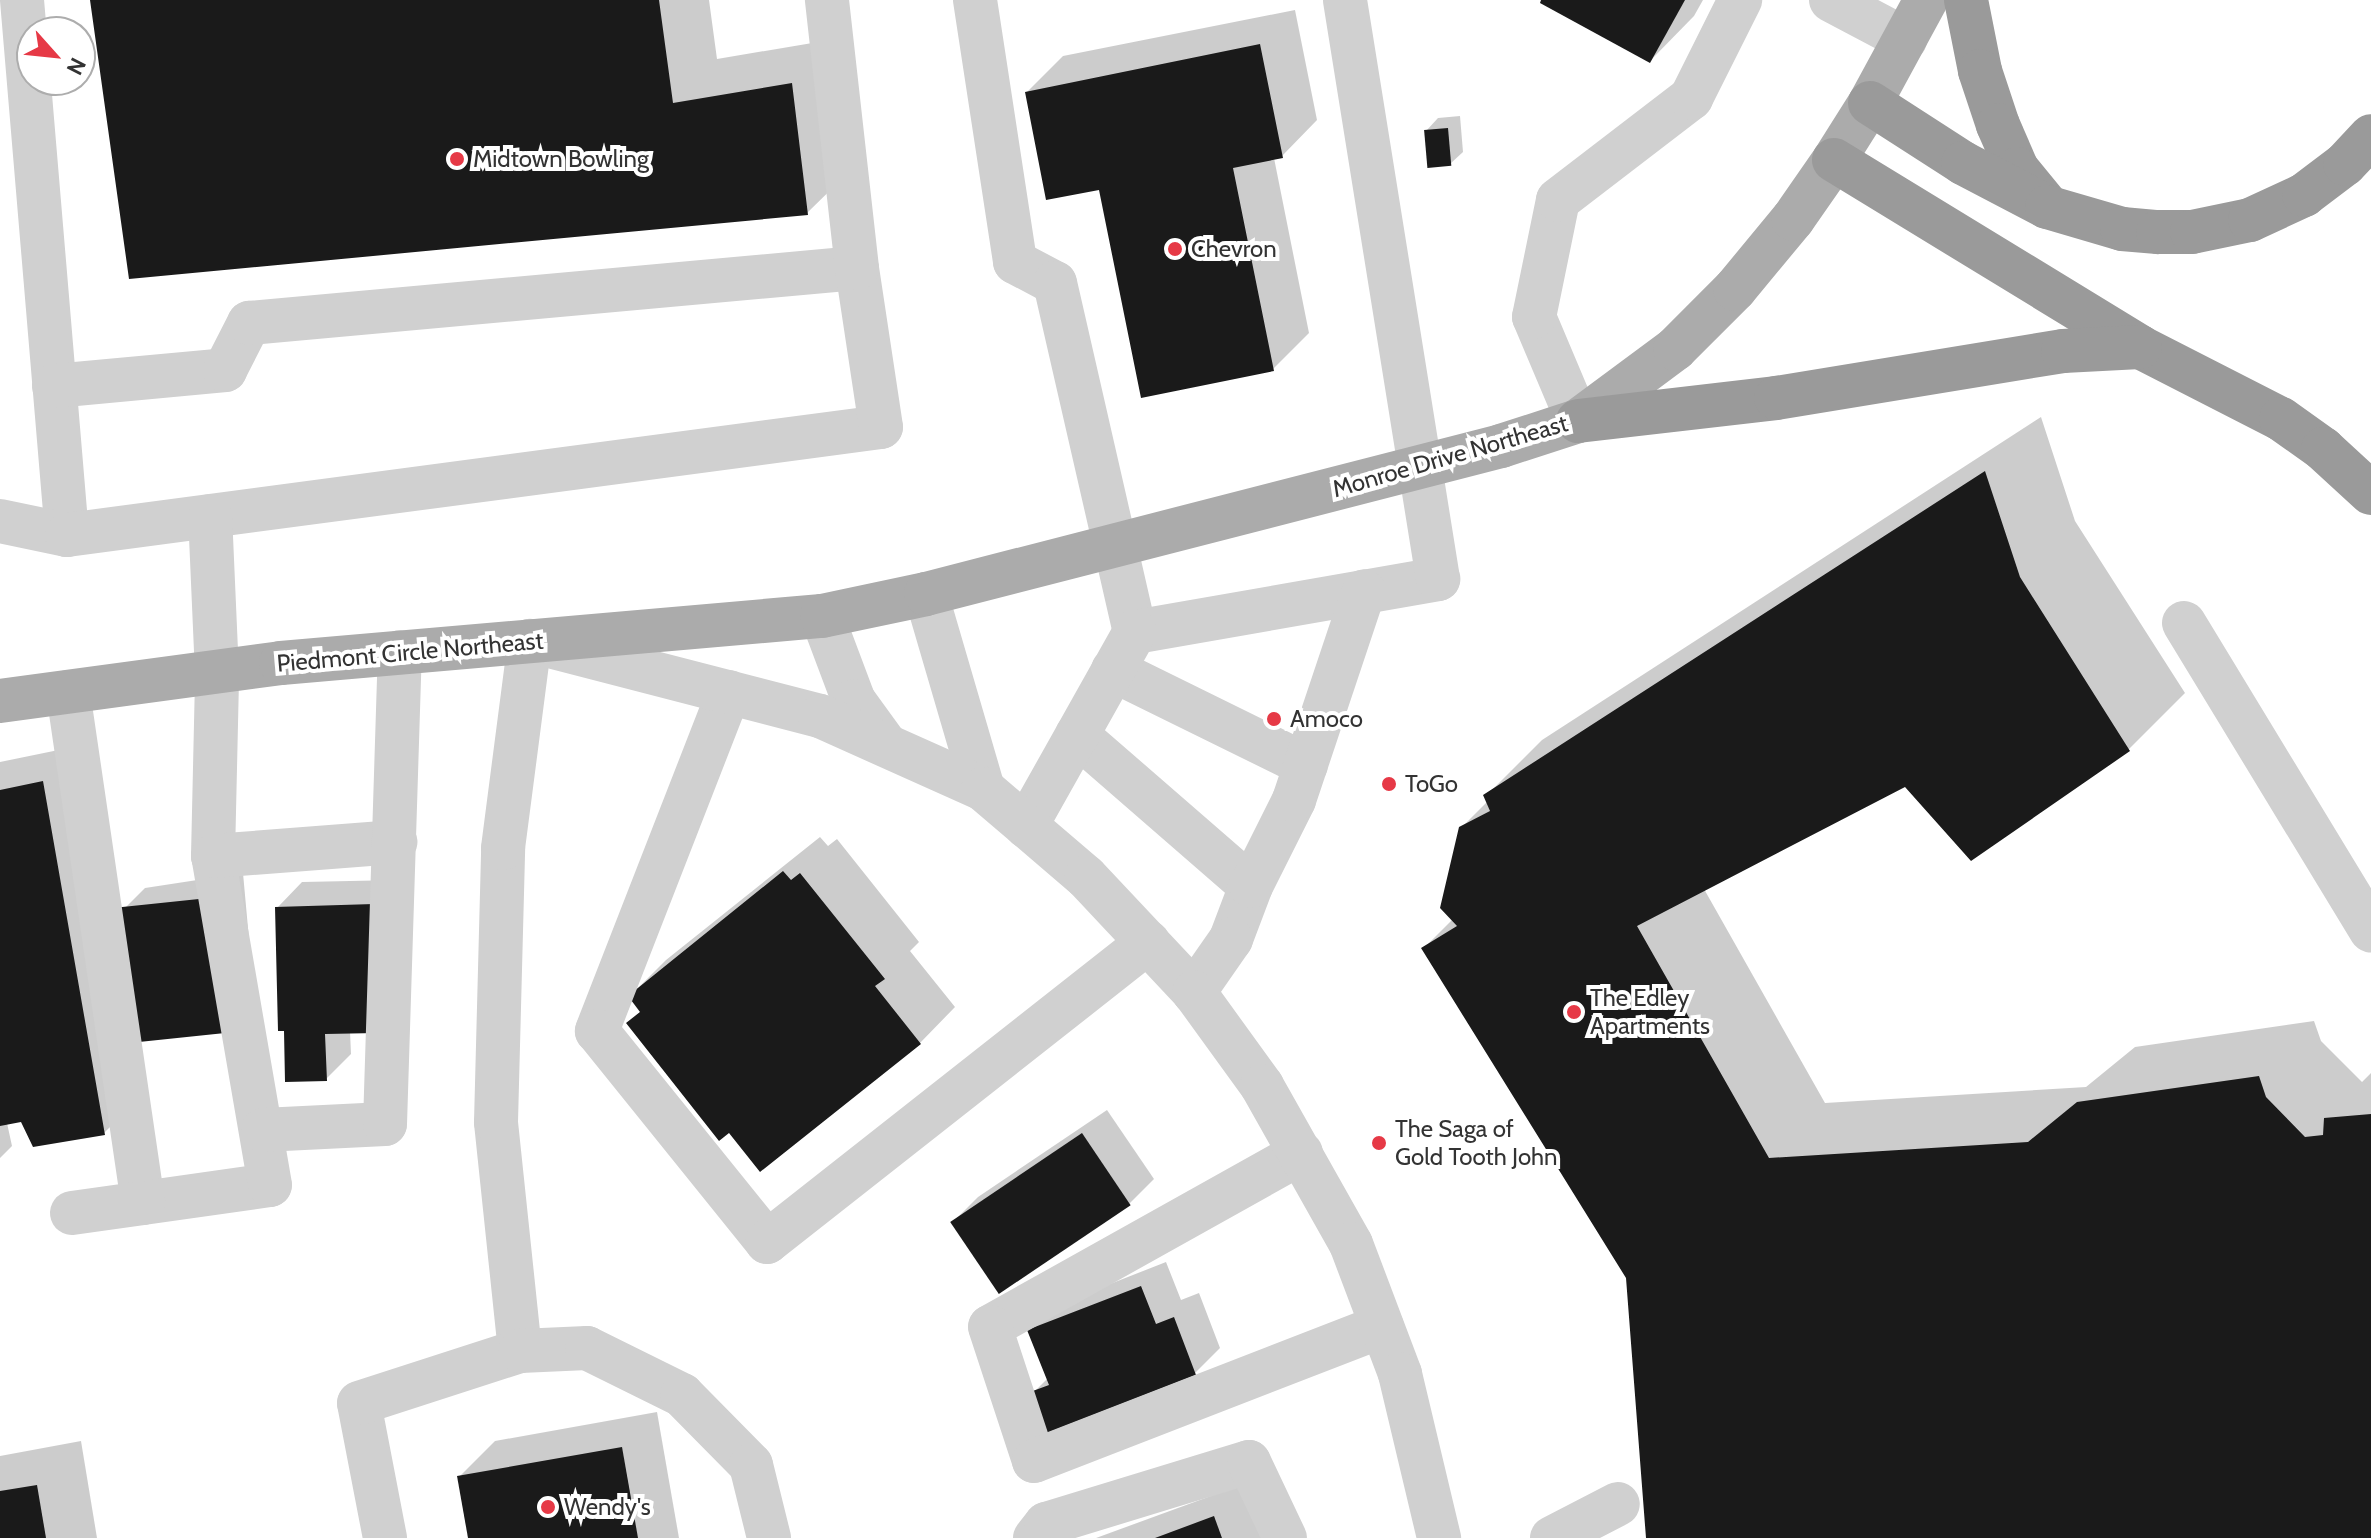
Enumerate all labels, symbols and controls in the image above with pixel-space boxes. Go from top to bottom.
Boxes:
north arrow [16,16,96,96]
text: N [60,53,92,79]
place label: Midtown Bowling [473,145,649,173]
marker: Midtown Bowling [448,150,466,168]
place label: Chevron [1191,235,1277,263]
marker: Chevron [1166,240,1184,258]
street label: Monroe Drive Northeast [1329,409,1571,503]
street label: Piedmont Circle Northeast [275,626,545,678]
place label: Amoco [1290,705,1363,733]
marker: Amoco [1265,710,1283,728]
place label: ToGo [1405,770,1458,798]
marker: ToGo [1380,775,1398,793]
place label: The Edley Apartments [1590,984,1710,1040]
marker: The Edley Apartments [1565,1003,1583,1021]
place label: The Saga of Gold Tooth John [1395,1115,1558,1171]
marker: The Saga of Gold Tooth John [1370,1134,1388,1152]
place label: Wendy's [564,1493,651,1521]
marker: Wendy's [539,1498,557,1516]

